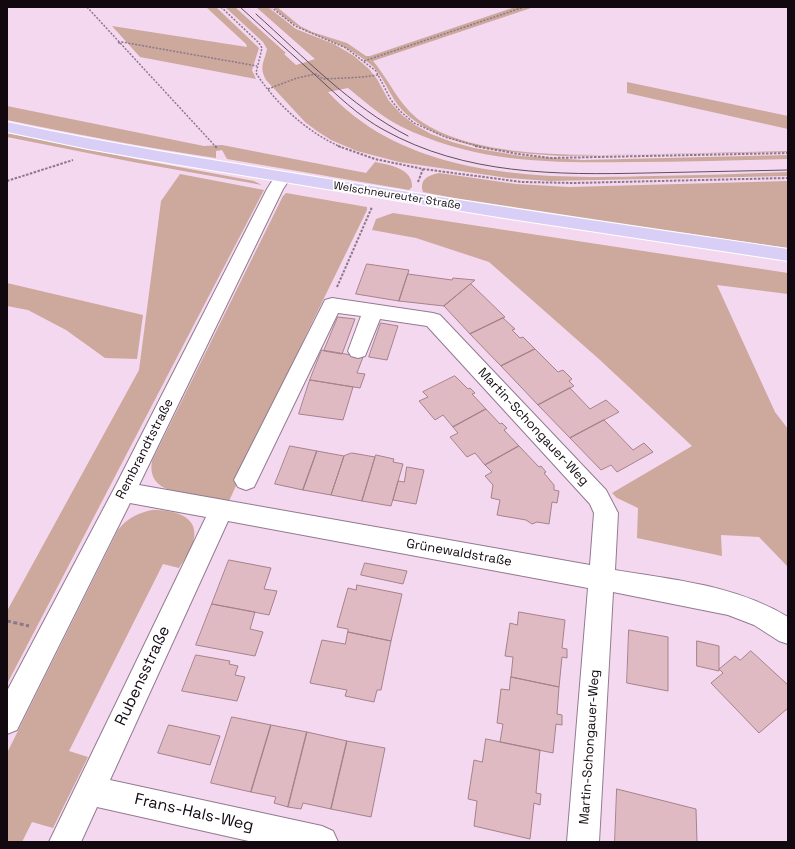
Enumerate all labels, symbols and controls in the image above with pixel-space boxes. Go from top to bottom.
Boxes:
street label: Welschneureuter Straße [332,179,462,213]
street label: Martin-Schongauer-Weg [474,365,592,489]
street label: Rembrandtstraße [113,396,177,502]
street label: Grünewaldstraße [405,536,513,570]
street label: Rubensstraße [111,623,175,729]
street label: Martin-Schongauer-Weg [577,669,603,825]
street label: Frans-Hals-Weg [133,790,255,836]

